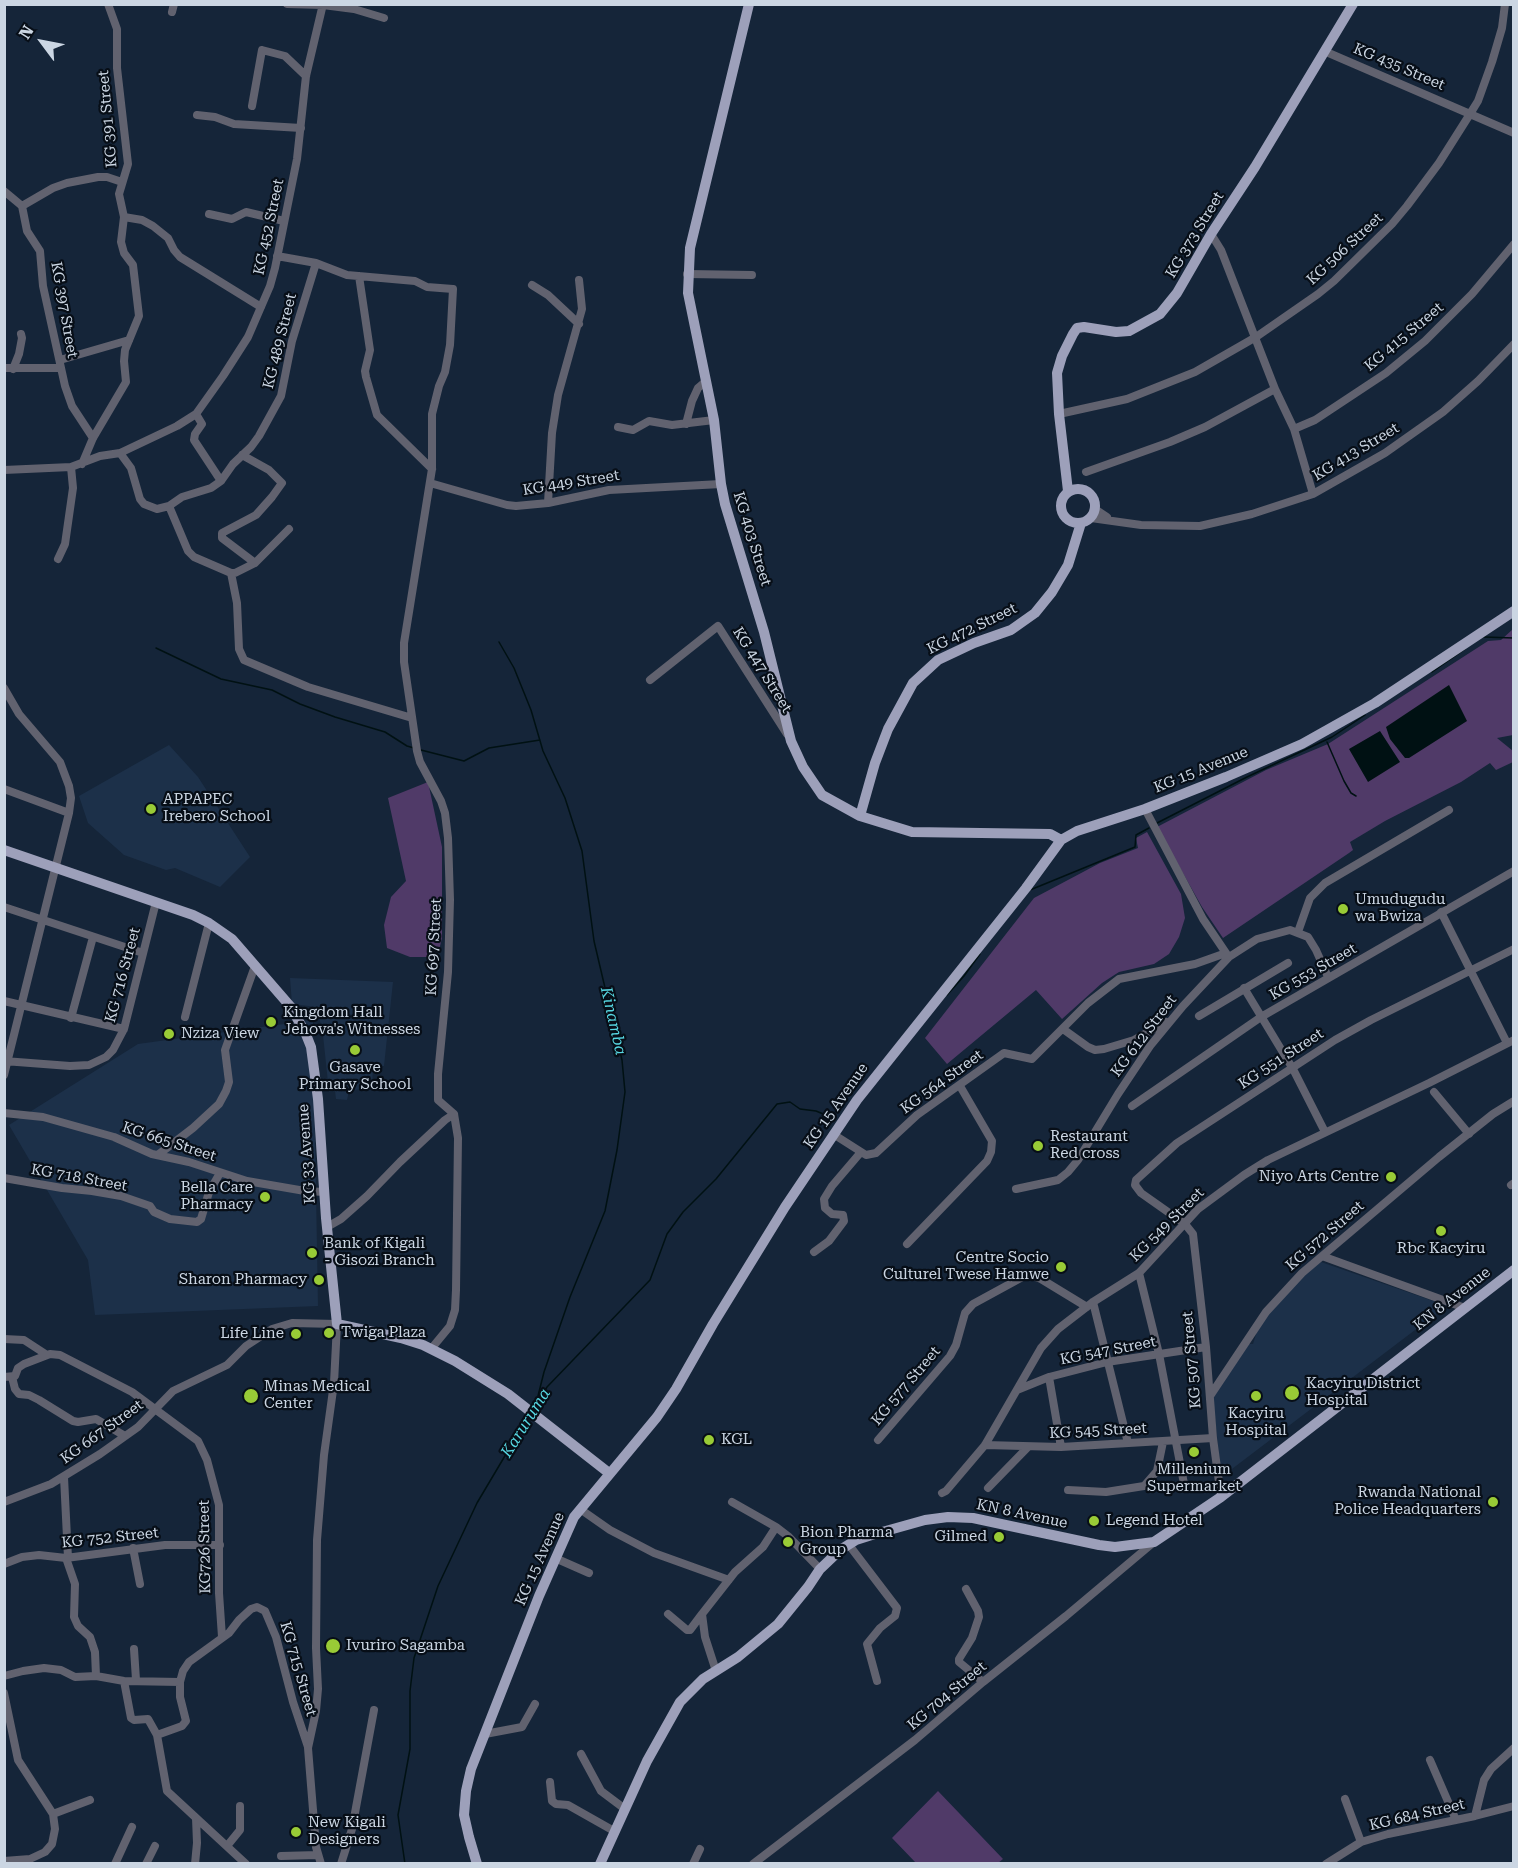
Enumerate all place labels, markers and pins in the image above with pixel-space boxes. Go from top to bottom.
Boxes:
place label: APPAPEC Irebero School [163,791,270,826]
marker: APPAPEC Irebero School [144,802,158,816]
place label: Umudugudu wa Bwiza [1355,891,1445,926]
marker: Umudugudu wa Bwiza [1336,902,1350,916]
place label: Kingdom Hall Jehova's Witnesses [283,1004,420,1039]
marker: Kingdom Hall Jehova's Witnesses [264,1015,278,1029]
place label: Nziza View [181,1025,259,1043]
marker: Nziza View [162,1027,176,1041]
marker: Gasave Primary School [348,1043,362,1057]
place label: Gasave Primary School [299,1059,411,1094]
place label: Restaurant Red cross [1050,1128,1128,1163]
marker: Restaurant Red cross [1031,1139,1045,1153]
place label: Niyo Arts Centre [1259,1168,1379,1186]
marker: Niyo Arts Centre [1384,1170,1398,1184]
place label: Bella Care Pharmacy [180,1179,253,1214]
marker: Bella Care Pharmacy [258,1190,272,1204]
marker: Rbc Kacyiru [1434,1224,1448,1238]
place label: Bank of Kigali - Gisozi Branch [324,1235,435,1270]
place label: Rbc Kacyiru [1397,1240,1485,1258]
marker: Bank of Kigali - Gisozi Branch [305,1246,319,1260]
place label: Centre Socio Culturel Twese Hamwe [883,1249,1049,1284]
marker: Centre Socio Culturel Twese Hamwe [1054,1260,1068,1274]
place label: Sharon Pharmacy [179,1271,307,1289]
marker: Sharon Pharmacy [312,1273,326,1287]
place label: Twiga Plaza [341,1324,426,1342]
place label: Life Line [220,1325,284,1343]
marker: Twiga Plaza [322,1326,336,1340]
marker: Life Line [289,1327,303,1341]
place label: Kacyiru District Hospital [1306,1375,1420,1410]
place label: Minas Medical Center [264,1378,370,1413]
marker: Kacyiru District Hospital [1283,1384,1301,1402]
marker: Minas Medical Center [242,1387,260,1405]
marker: Kacyiru Hospital [1249,1389,1263,1403]
place label: Kacyiru Hospital [1225,1405,1287,1440]
place label: KGL [721,1431,752,1449]
marker: KGL [702,1433,716,1447]
marker: Millenium Supermarket [1187,1445,1201,1459]
place label: Millenium Supermarket [1147,1461,1241,1496]
place label: Rwanda National Police Headquarters [1334,1484,1481,1519]
marker: Rwanda National Police Headquarters [1486,1495,1500,1509]
place label: Legend Hotel [1106,1512,1203,1530]
marker: Legend Hotel [1087,1514,1101,1528]
place label: Bion Pharma Group [800,1524,893,1559]
place label: Gilmed [934,1528,987,1546]
marker: Gilmed [992,1530,1006,1544]
marker: Bion Pharma Group [781,1535,795,1549]
marker: Ivuriro Sagamba [324,1637,342,1655]
place label: Ivuriro Sagamba [346,1637,465,1655]
place label: New Kigali Designers [308,1814,386,1849]
marker: New Kigali Designers [289,1825,303,1839]

